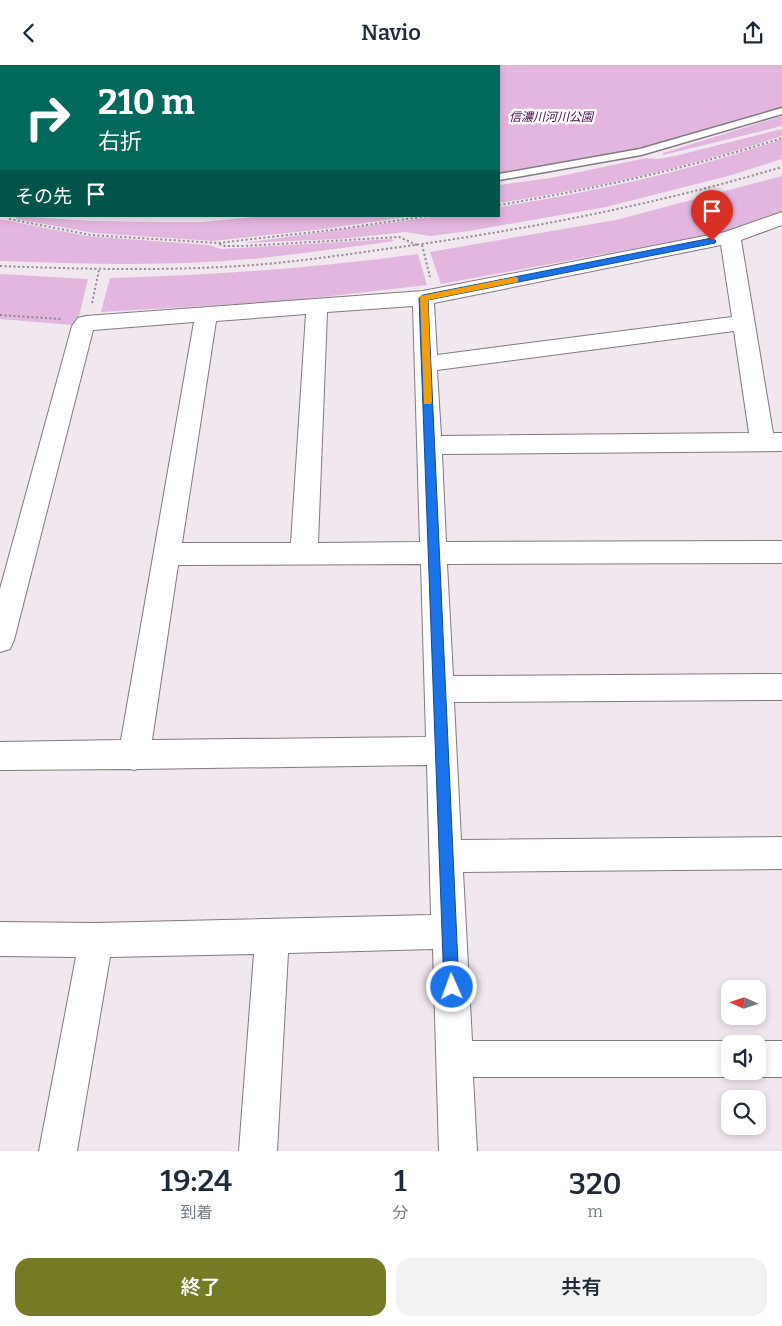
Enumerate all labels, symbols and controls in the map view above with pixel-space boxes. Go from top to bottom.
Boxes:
icon: back [15,19,43,47]
text: Navio [361,19,421,46]
icon: share [739,19,767,47]
text: 210 m [98,81,195,123]
icon: right [15,85,80,150]
park label: 信濃川河川公園 [509,110,595,124]
text: 右折 [98,128,142,155]
icon: arrive [82,180,110,208]
text: その先 [15,185,72,208]
pin [691,190,733,241]
icon: arrive [698,197,726,225]
position arrow [425,960,477,1012]
north arrow [721,980,766,1025]
map controls [721,980,766,1135]
button: sound [721,1035,766,1080]
button: search [721,1090,766,1135]
text: 19:24 [160,1163,232,1199]
text: 1 [394,1163,407,1199]
text: 320 [569,1166,622,1202]
text: m [588,1202,603,1221]
text: 到着 [180,1203,212,1222]
text: 分 [392,1203,408,1222]
button: 終了 [15,1258,386,1316]
button: 共有 [396,1258,767,1316]

